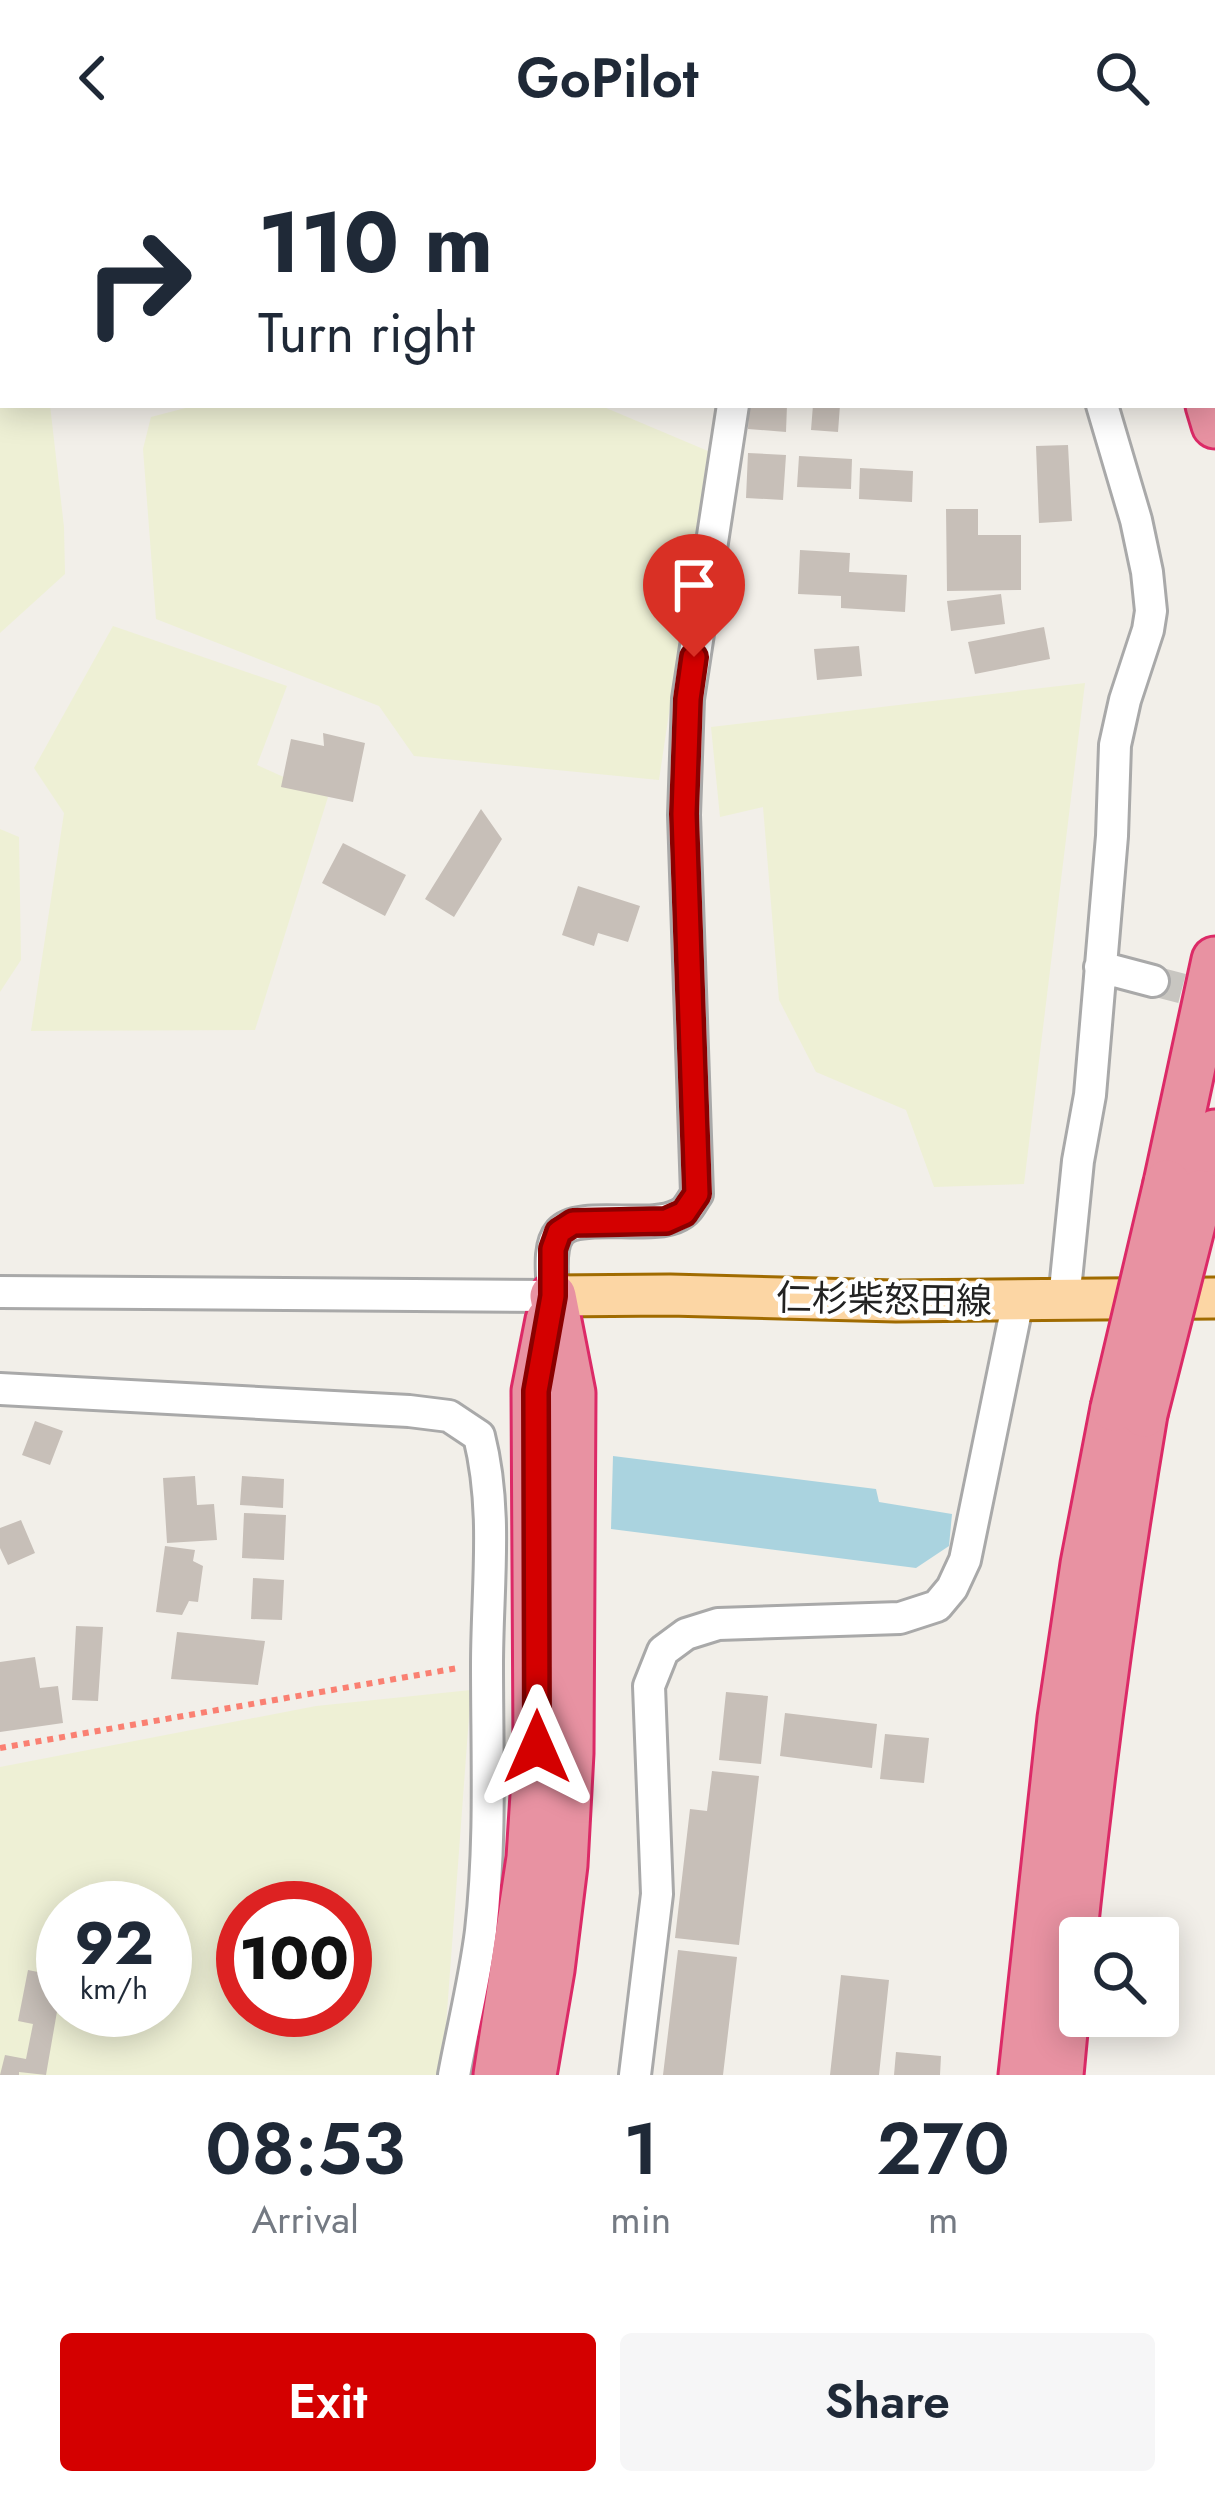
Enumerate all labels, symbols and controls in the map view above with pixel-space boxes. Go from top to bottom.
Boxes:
text: GoPilot [516,39,699,117]
icon: back [60,45,126,111]
icon: search [1089,45,1155,111]
text: 110 m [258,182,493,304]
icon: right [60,204,216,360]
text: Turn right [258,294,475,372]
pin [643,534,745,657]
icon: arrive [661,552,727,618]
street label: 仁杉柴怒田線 [776,1271,992,1327]
position arrow [474,1684,600,1810]
speed limit sign: 100 [216,1881,372,2037]
text: 92 [74,1900,154,1987]
map controls [1059,1917,1179,2037]
button: search [1059,1917,1179,2037]
text: km/h [80,1967,148,2010]
text: 08:53 [205,2097,405,2201]
text: 1 [623,2097,659,2201]
text: 270 [877,2097,1010,2201]
text: Arrival [251,2191,359,2248]
text: min [610,2191,671,2248]
text: m [928,2191,958,2248]
button: Exit [60,2333,596,2471]
button: Share [620,2333,1155,2471]

